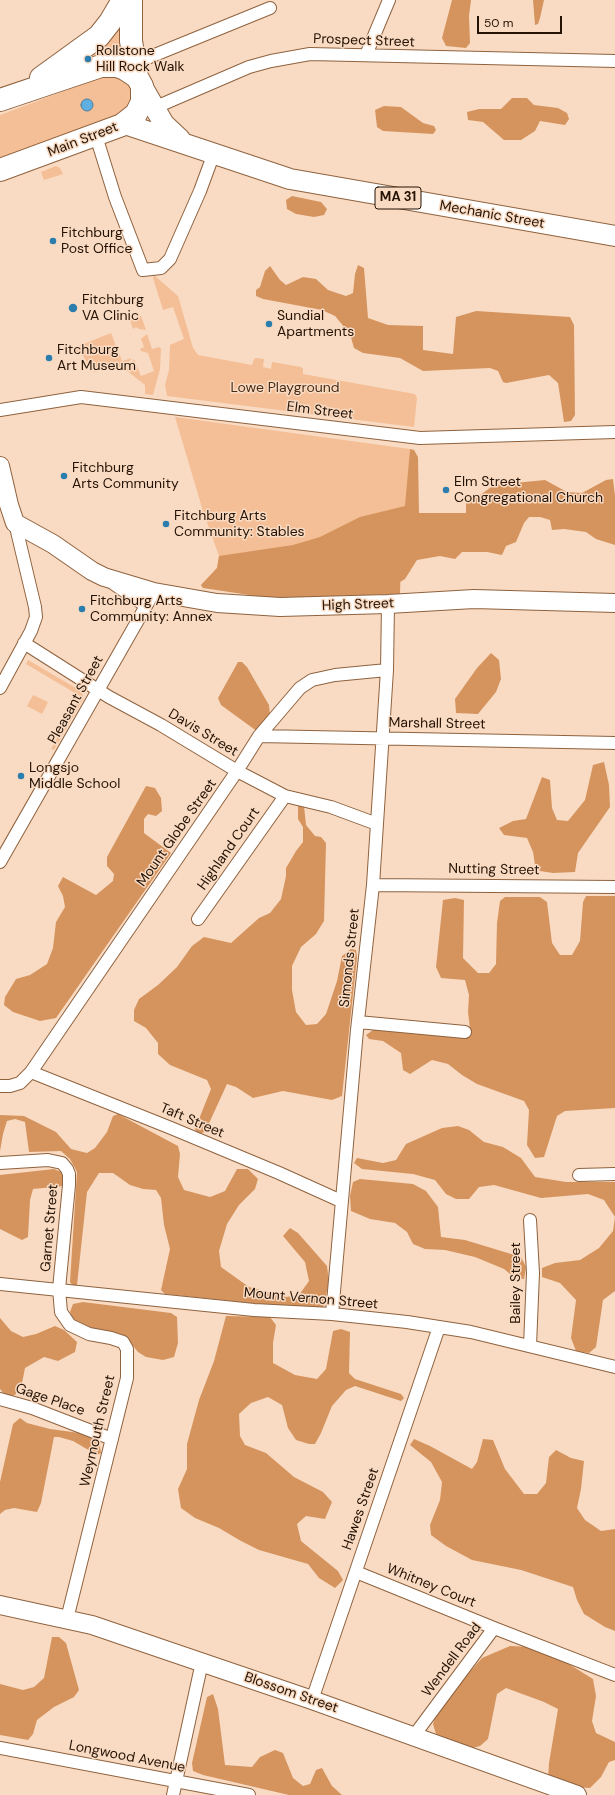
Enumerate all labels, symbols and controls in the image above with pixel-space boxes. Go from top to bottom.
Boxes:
scale bar [479,8,564,34]
text: 50 m [484,15,513,31]
street label: Prospect Street [313,31,415,51]
place label: Rollstone Hill Rock Walk [96,43,185,76]
marker: Rollstone Hill Rock Walk [83,54,93,64]
street label: Main Street [45,119,121,161]
road number: MA 31 [375,187,421,209]
street label: Mechanic Street [438,198,546,232]
place label: Fitchburg Post Office [61,225,132,258]
marker: Fitchburg Post Office [48,236,58,246]
place label: Fitchburg VA Clinic [82,292,144,324]
marker: Fitchburg VA Clinic [67,302,79,314]
place label: Sundial Apartments [277,308,354,340]
marker: Sundial Apartments [264,319,274,329]
place label: Fitchburg Art Museum [57,342,136,374]
marker: Fitchburg Art Museum [44,353,54,363]
park label: Lowe Playground [230,380,340,396]
street label: Elm Street [286,399,354,423]
place label: Fitchburg Arts Community [72,460,179,492]
marker: Fitchburg Arts Community [59,471,69,481]
place label: Elm Street Congregational Church [454,474,603,506]
marker: Elm Street Congregational Church [441,485,451,495]
place label: Fitchburg Arts Community: Stables [174,508,305,540]
marker: Fitchburg Arts Community: Stables [161,519,171,529]
place label: Fitchburg Arts Community: Annex [90,593,212,626]
street label: High Street [322,595,394,615]
marker: Fitchburg Arts Community: Annex [77,604,87,614]
street label: Pleasant Street [45,653,107,747]
street label: Davis Street [165,706,241,760]
street label: Marshall Street [388,715,486,733]
place label: Longsjo Middle School [29,760,120,792]
marker: Longsjo Middle School [16,771,26,781]
street label: Mount Globe Street [134,776,220,890]
street label: Highland Court [194,804,264,894]
street label: Nutting Street [448,861,540,879]
street label: Simonds Street [336,908,364,1008]
street label: Taft Street [157,1100,227,1142]
street label: Garnet Street [38,1183,62,1273]
street label: Bailey Street [508,1242,524,1324]
street label: Mount Vernon Street [243,1285,379,1313]
street label: Weymouth Street [77,1374,119,1488]
street label: Gage Place [13,1380,87,1420]
street label: Hawes Street [339,1466,383,1552]
street label: Whitney Court [384,1560,478,1612]
street label: Wendell Road [419,1620,485,1700]
street label: Blossom Street [242,1669,340,1717]
street label: Longwood Avenue [67,1737,187,1777]

